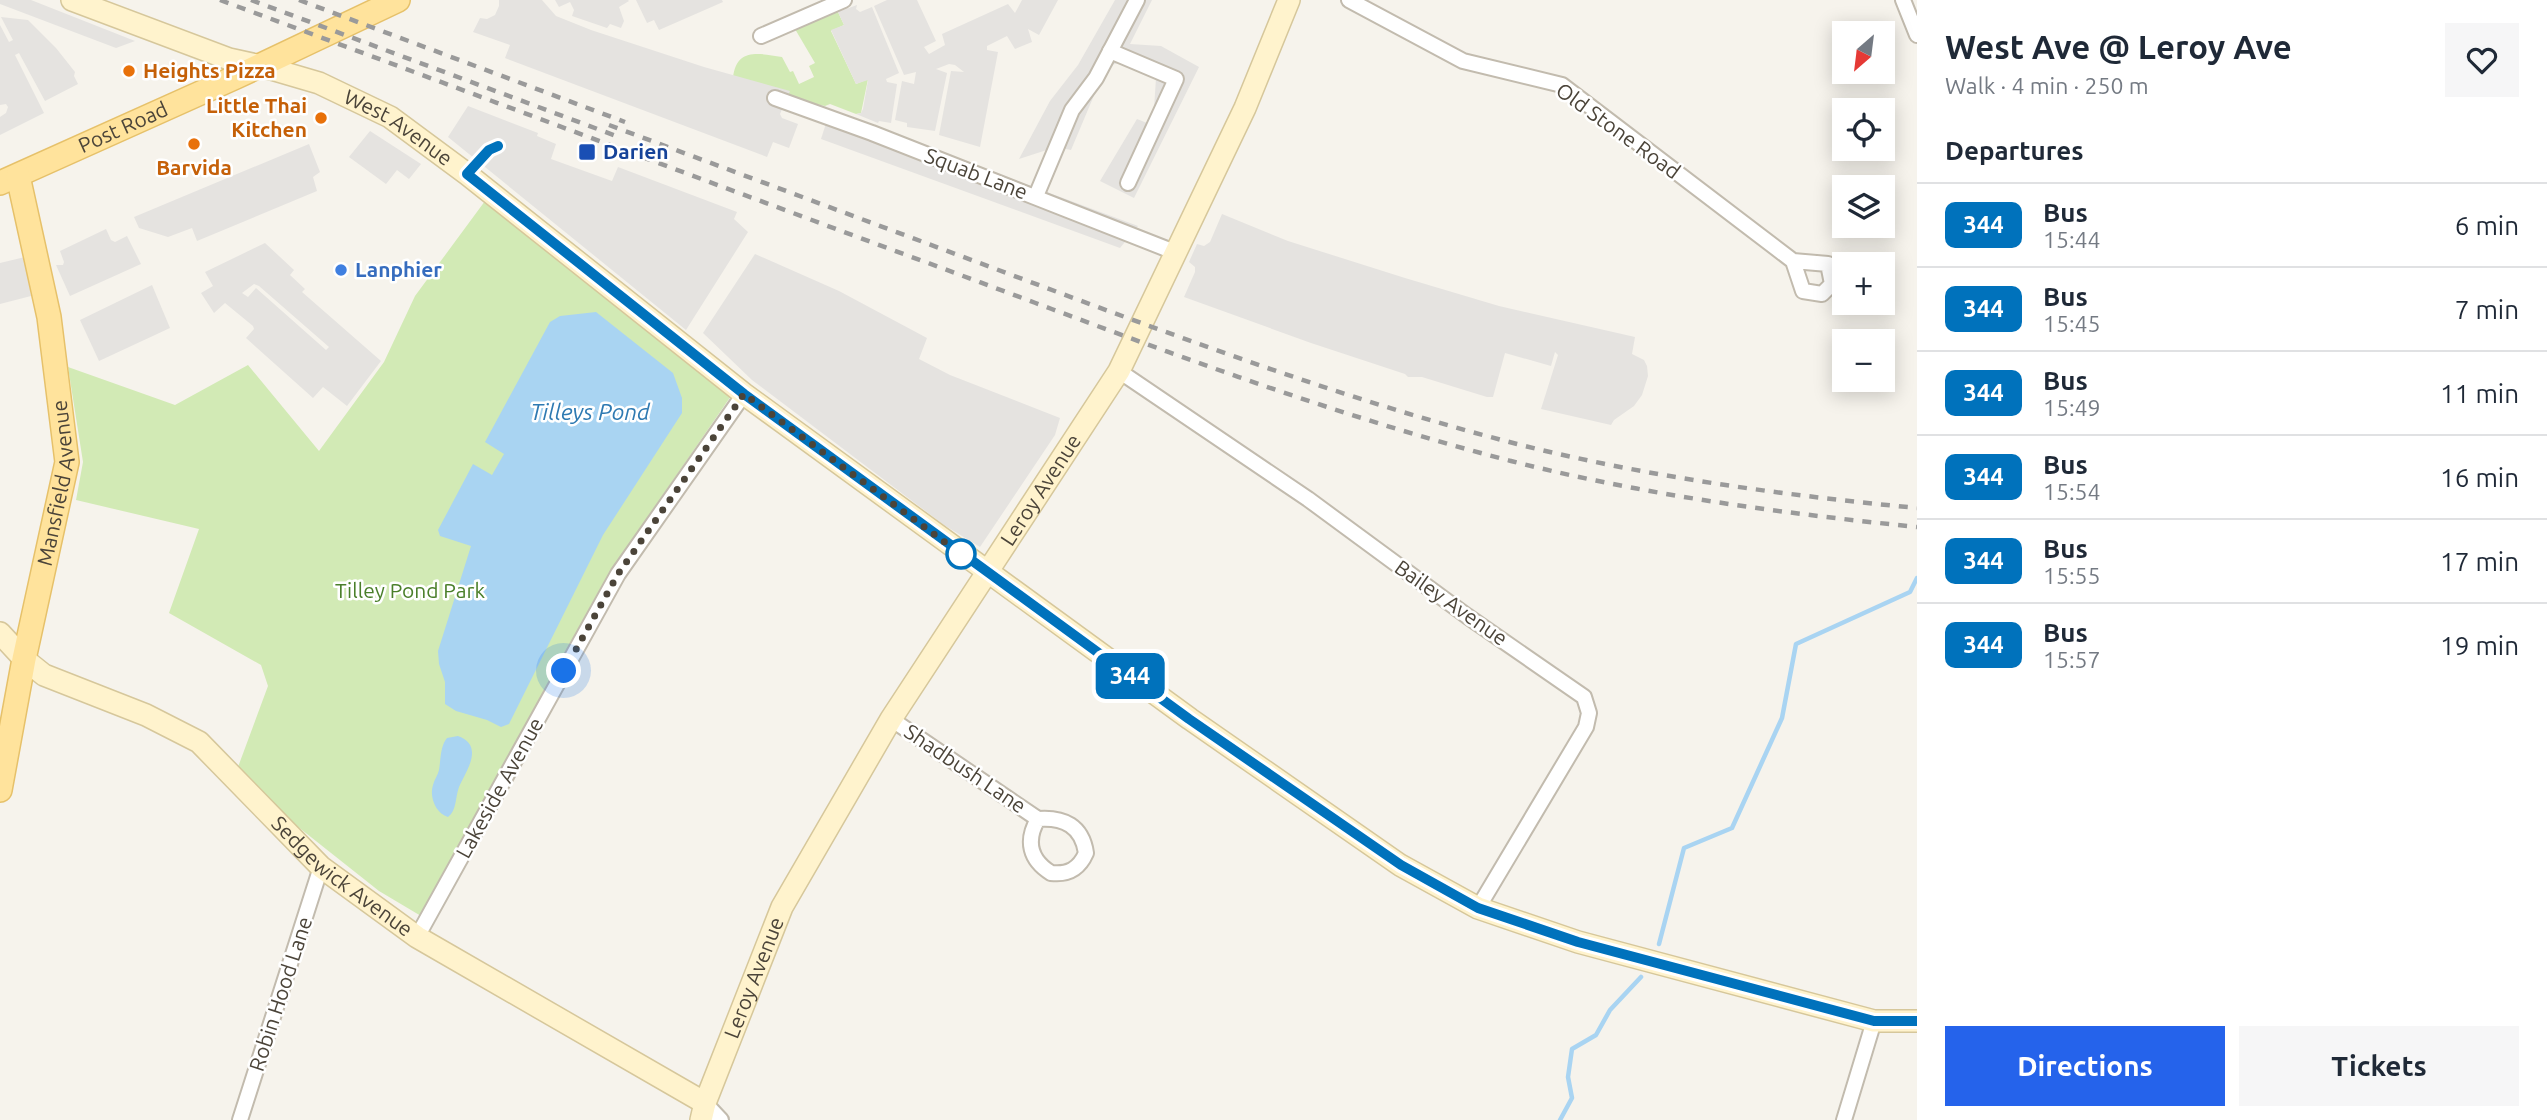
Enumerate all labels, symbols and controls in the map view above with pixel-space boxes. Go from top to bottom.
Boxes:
north arrow [1832,21,1895,84]
map controls [1832,21,1895,392]
button: heart [2445,23,2519,97]
text: West Ave @ Leroy Ave [1945,28,2292,65]
place label: Heights Pizza [143,58,276,82]
marker: Heights Pizza [121,63,137,79]
text: Walk · 4 min · 250 m [1945,73,2149,98]
street label: Old Stone Road [1552,77,1685,183]
street label: West Avenue [341,84,457,170]
place label: Little Thai Kitchen [206,93,307,141]
street label: Post Road [74,96,171,157]
button: locate [1832,98,1895,161]
marker: Little Thai Kitchen [313,110,329,126]
marker: Barvida [186,136,202,152]
text: Departures [1945,136,2083,165]
place label: Darien [603,139,669,163]
marker: Darien [577,142,597,162]
street label: Squab Lane [922,142,1031,204]
place label: Barvida [156,155,232,179]
button: layers [1832,175,1895,238]
text: Bus [2043,198,2088,227]
text: 344 [1963,211,2004,238]
text: 6 min [2455,211,2519,240]
text: 15:44 [2043,227,2101,252]
button: + [1832,252,1895,315]
place label: Lanphier [355,257,442,281]
marker: Lanphier [333,262,349,278]
text: Bus [2043,282,2088,311]
text: 344 [1963,295,2004,322]
text: 7 min [2455,295,2519,324]
text: 15:45 [2043,311,2101,336]
button: − [1832,329,1895,392]
text: Bus [2043,366,2088,395]
text: 344 [1963,379,2004,406]
text: 11 min [2440,379,2519,408]
text: 15:49 [2043,395,2101,420]
street label: Mansfield Avenue [32,399,79,568]
water label: Tilleys Pond [530,399,651,424]
street label: Leroy Avenue [995,429,1085,550]
text: Bus [2043,450,2088,479]
text: 344 [1963,463,2004,490]
text: 16 min [2440,463,2519,492]
text: 15:54 [2043,479,2101,504]
text: Bus [2043,534,2088,563]
unlabelled marker [946,539,976,569]
text: 344 [1963,547,2004,574]
text: 17 min [2440,547,2519,576]
street label: Bailey Avenue [1391,554,1513,650]
text: 15:55 [2043,563,2101,588]
park label: Tilley Pond Park [335,578,485,602]
text: Bus [2043,618,2088,647]
text: 344 [1963,631,2004,658]
text: 19 min [2440,631,2519,660]
text: 15:57 [2043,647,2101,672]
your location [546,653,581,688]
line badge: 344 [1090,653,1170,699]
text: 344 [1110,662,1150,689]
street label: Lakeside Avenue [451,713,548,862]
street label: Shadbush Lane [900,719,1031,818]
street label: Sedgewick Avenue [267,811,418,941]
street label: Robin Hood Lane [244,913,316,1074]
street label: Leroy Avenue [719,913,788,1041]
button: Directions [1945,1026,2225,1106]
button: Tickets [2239,1026,2519,1106]

